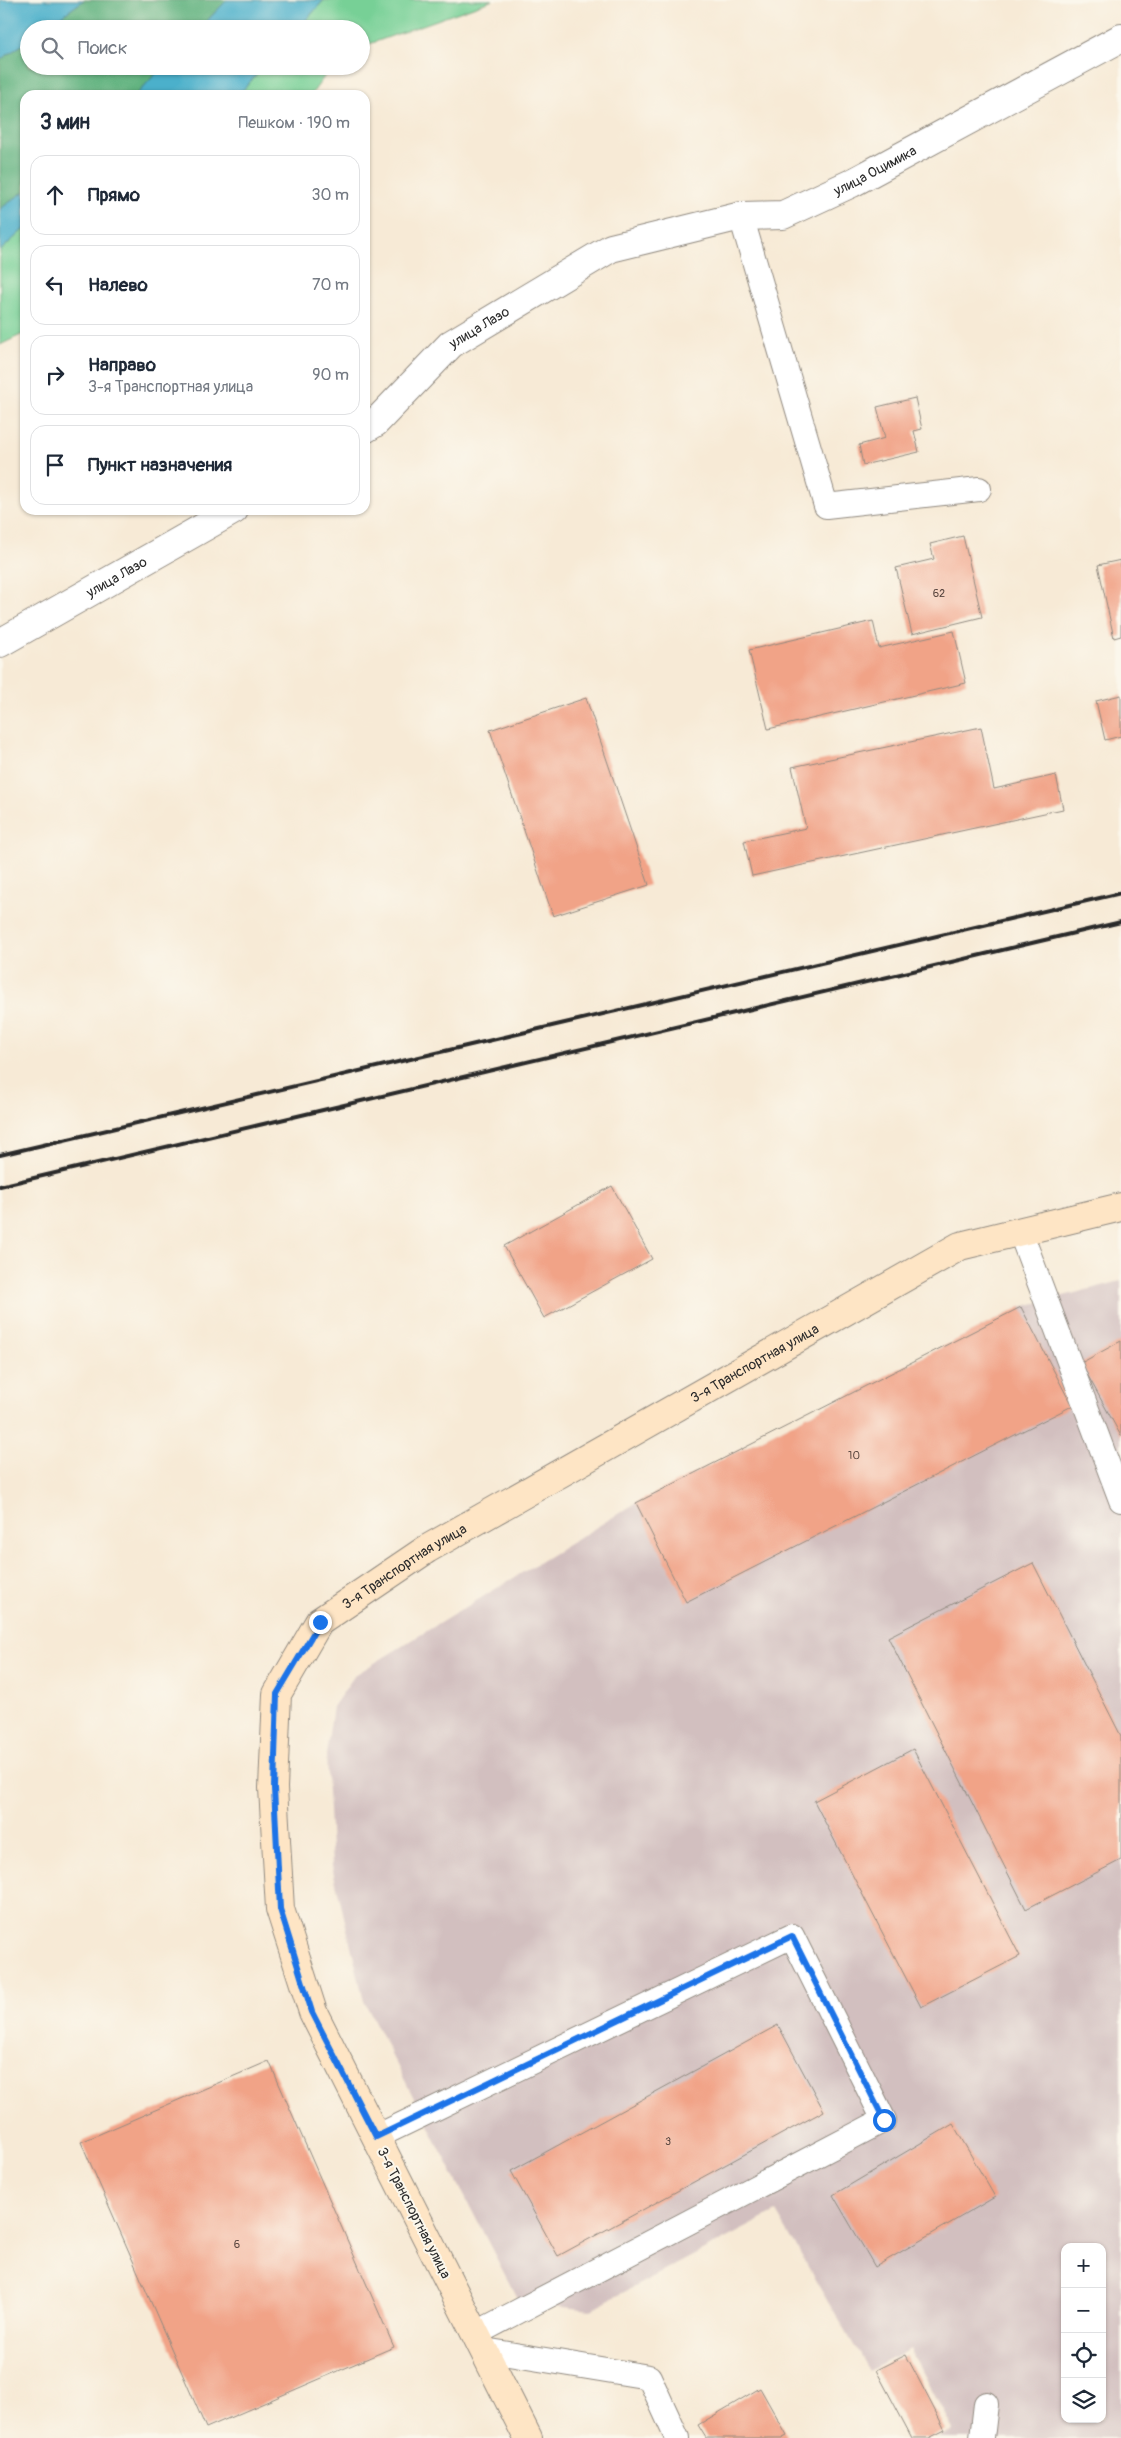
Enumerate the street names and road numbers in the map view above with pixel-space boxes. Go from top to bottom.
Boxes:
street label: улица Оцимика [830,141,919,199]
street label: улица Лазо [445,302,513,352]
street label: улица Лазо [82,553,150,601]
street label: 3-я Транспортная улица [687,1320,822,1406]
street label: 3-я Транспортная улица [339,1520,470,1612]
street label: 3-я Транспортная улица [374,2145,454,2281]

